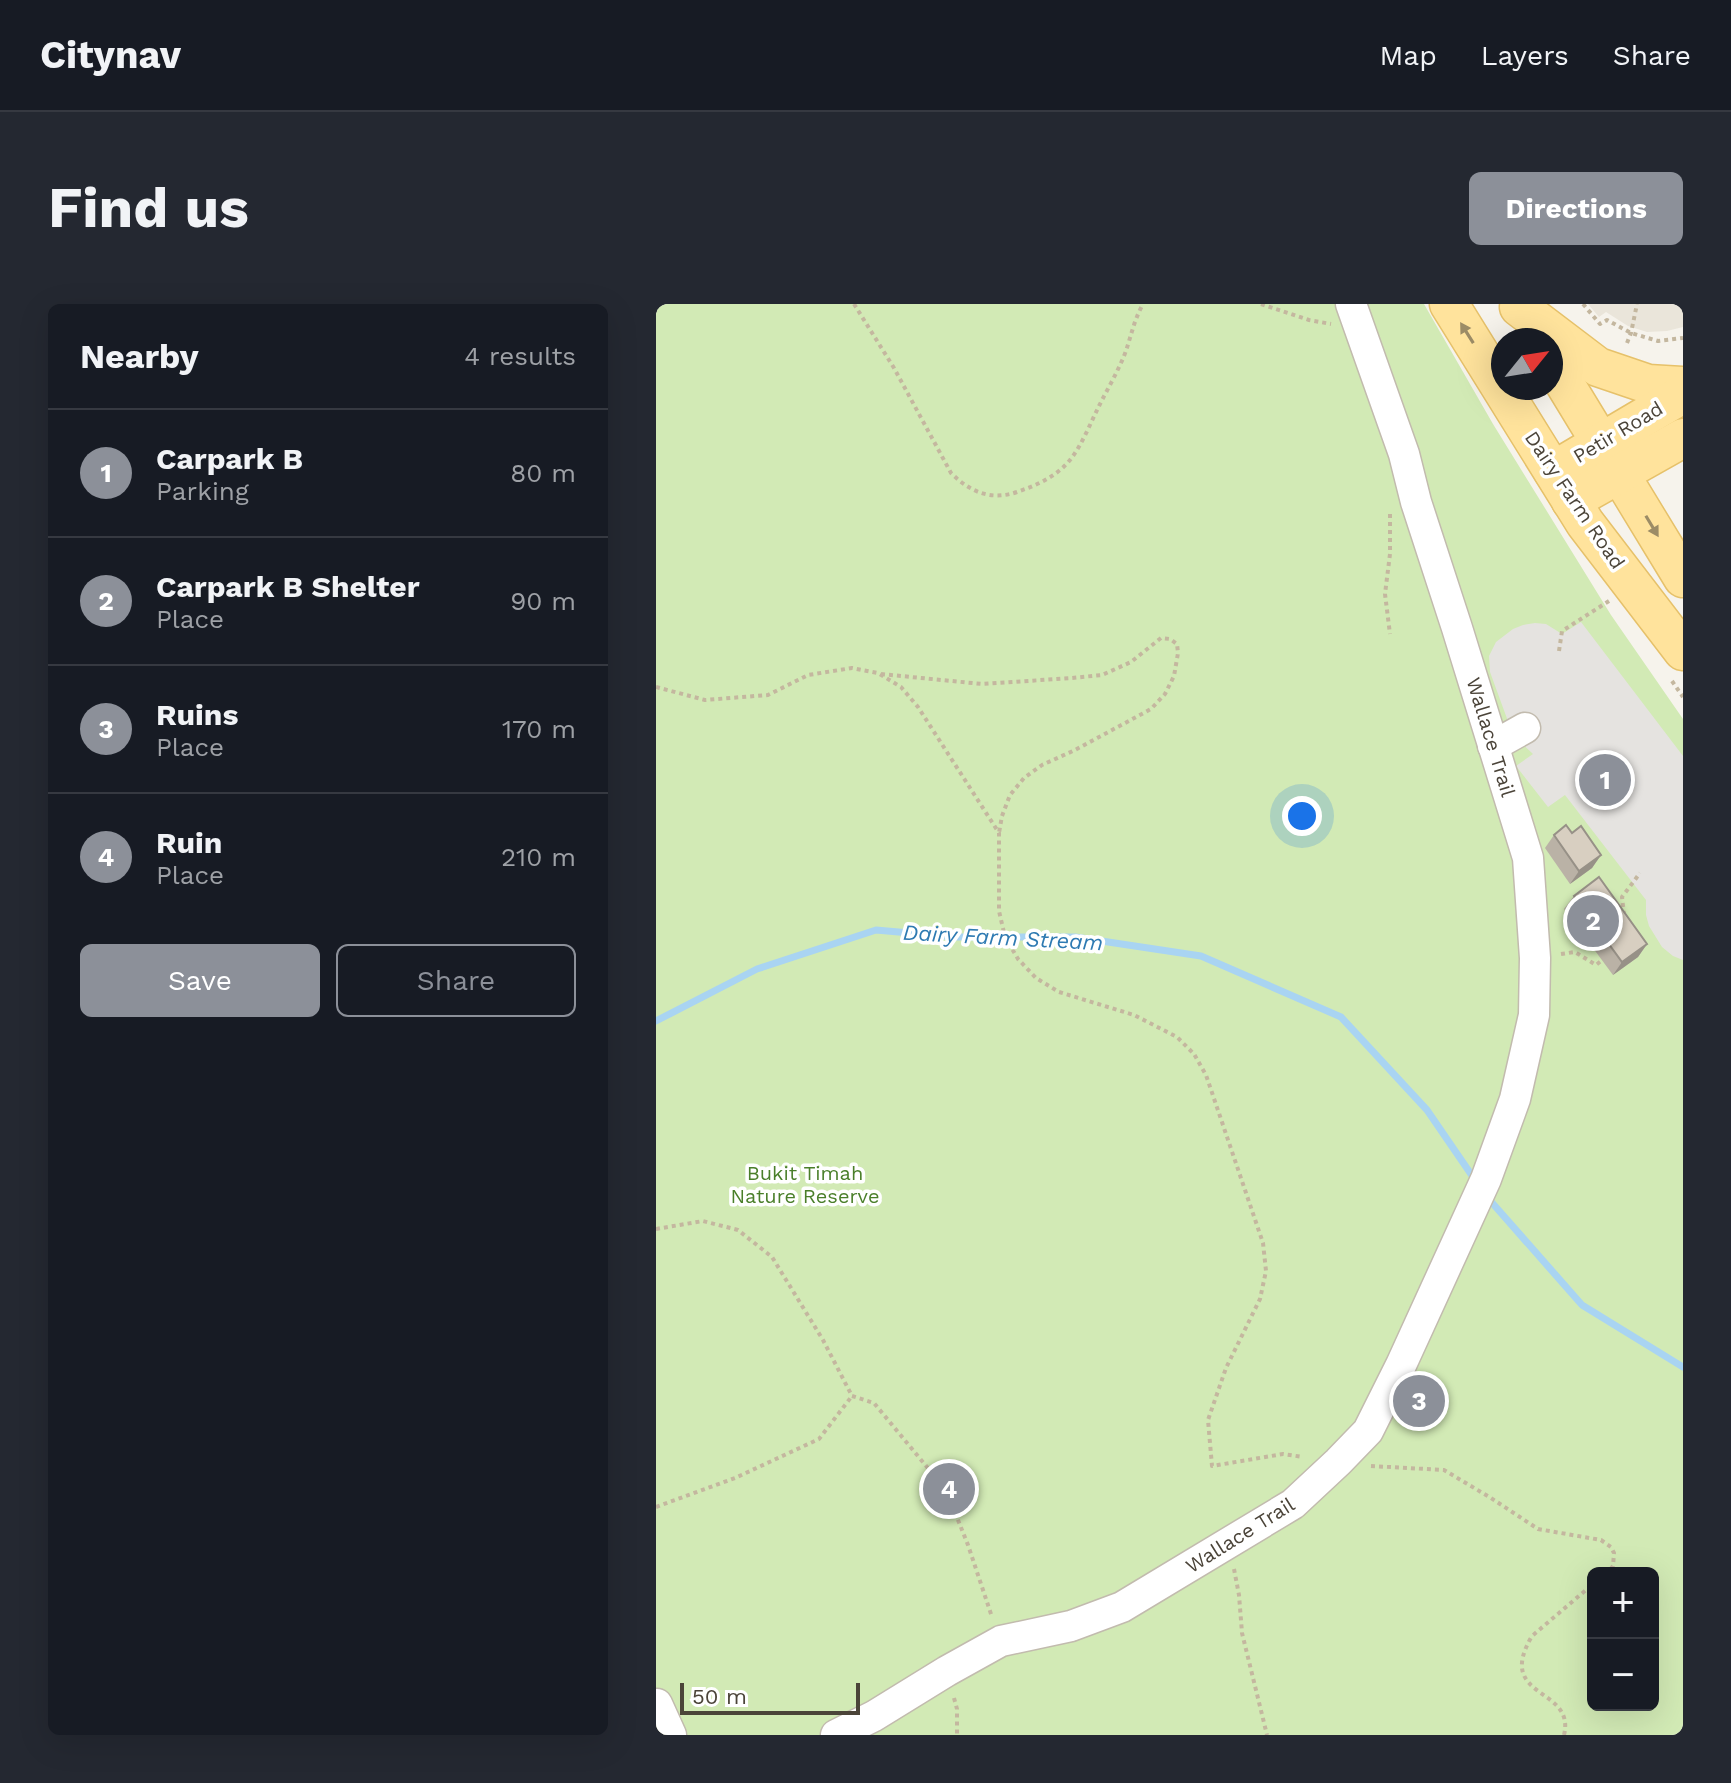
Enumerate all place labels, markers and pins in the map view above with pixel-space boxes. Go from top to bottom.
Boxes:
pin: 1 [1579,750,1631,810]
pin: 2 [1567,891,1619,951]
pin: 3 [1393,1371,1445,1431]
pin: 4 [923,1459,975,1519]

